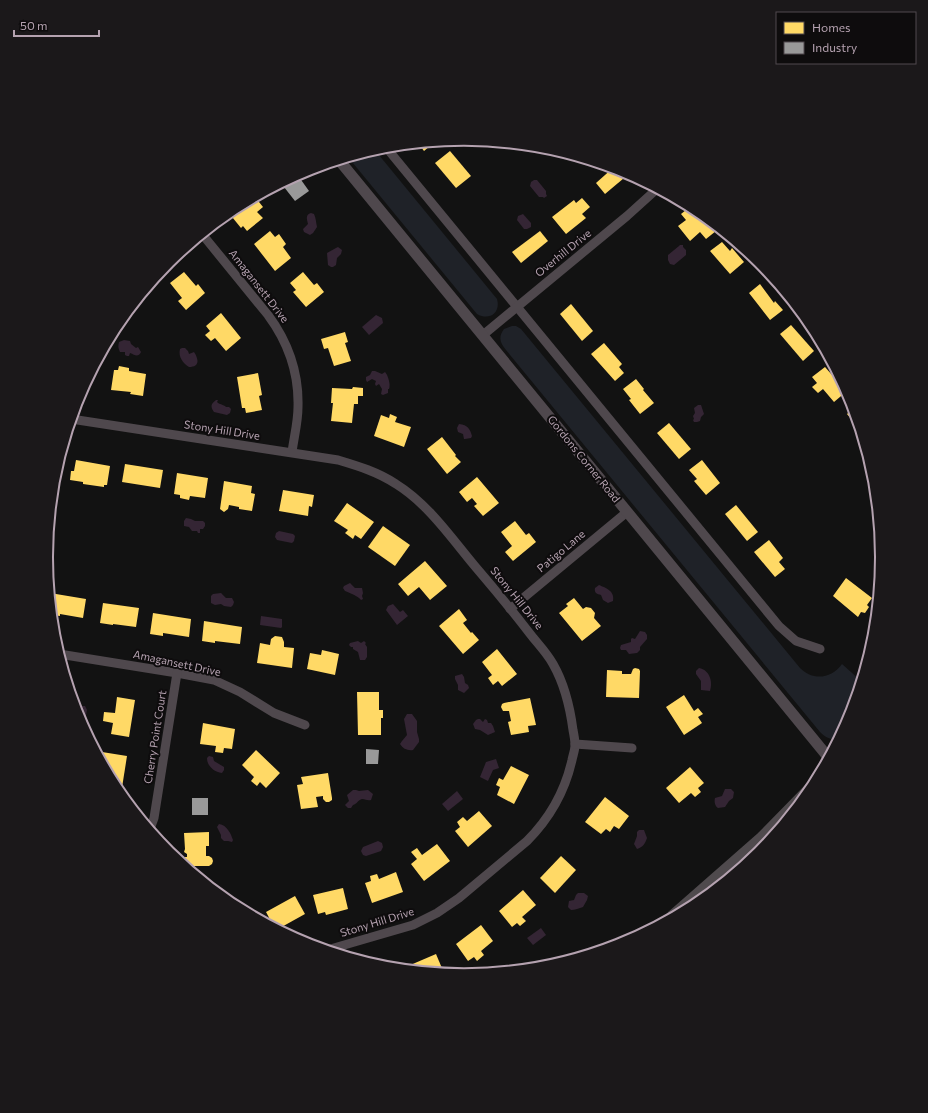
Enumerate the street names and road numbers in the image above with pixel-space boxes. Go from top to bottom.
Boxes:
street label: Overhill Drive [532,226,593,279]
street label: Amagansett Drive [227,247,292,325]
street label: Gordons Corner Road [545,413,623,505]
street label: Stony Hill Drive [183,417,261,442]
street label: Patigo Lane [534,527,587,574]
street label: Stony Hill Drive [488,564,547,632]
street label: Amagansett Drive [132,647,222,678]
street label: Cherry Point Court [141,689,168,785]
street label: Stony Hill Drive [338,904,416,939]

